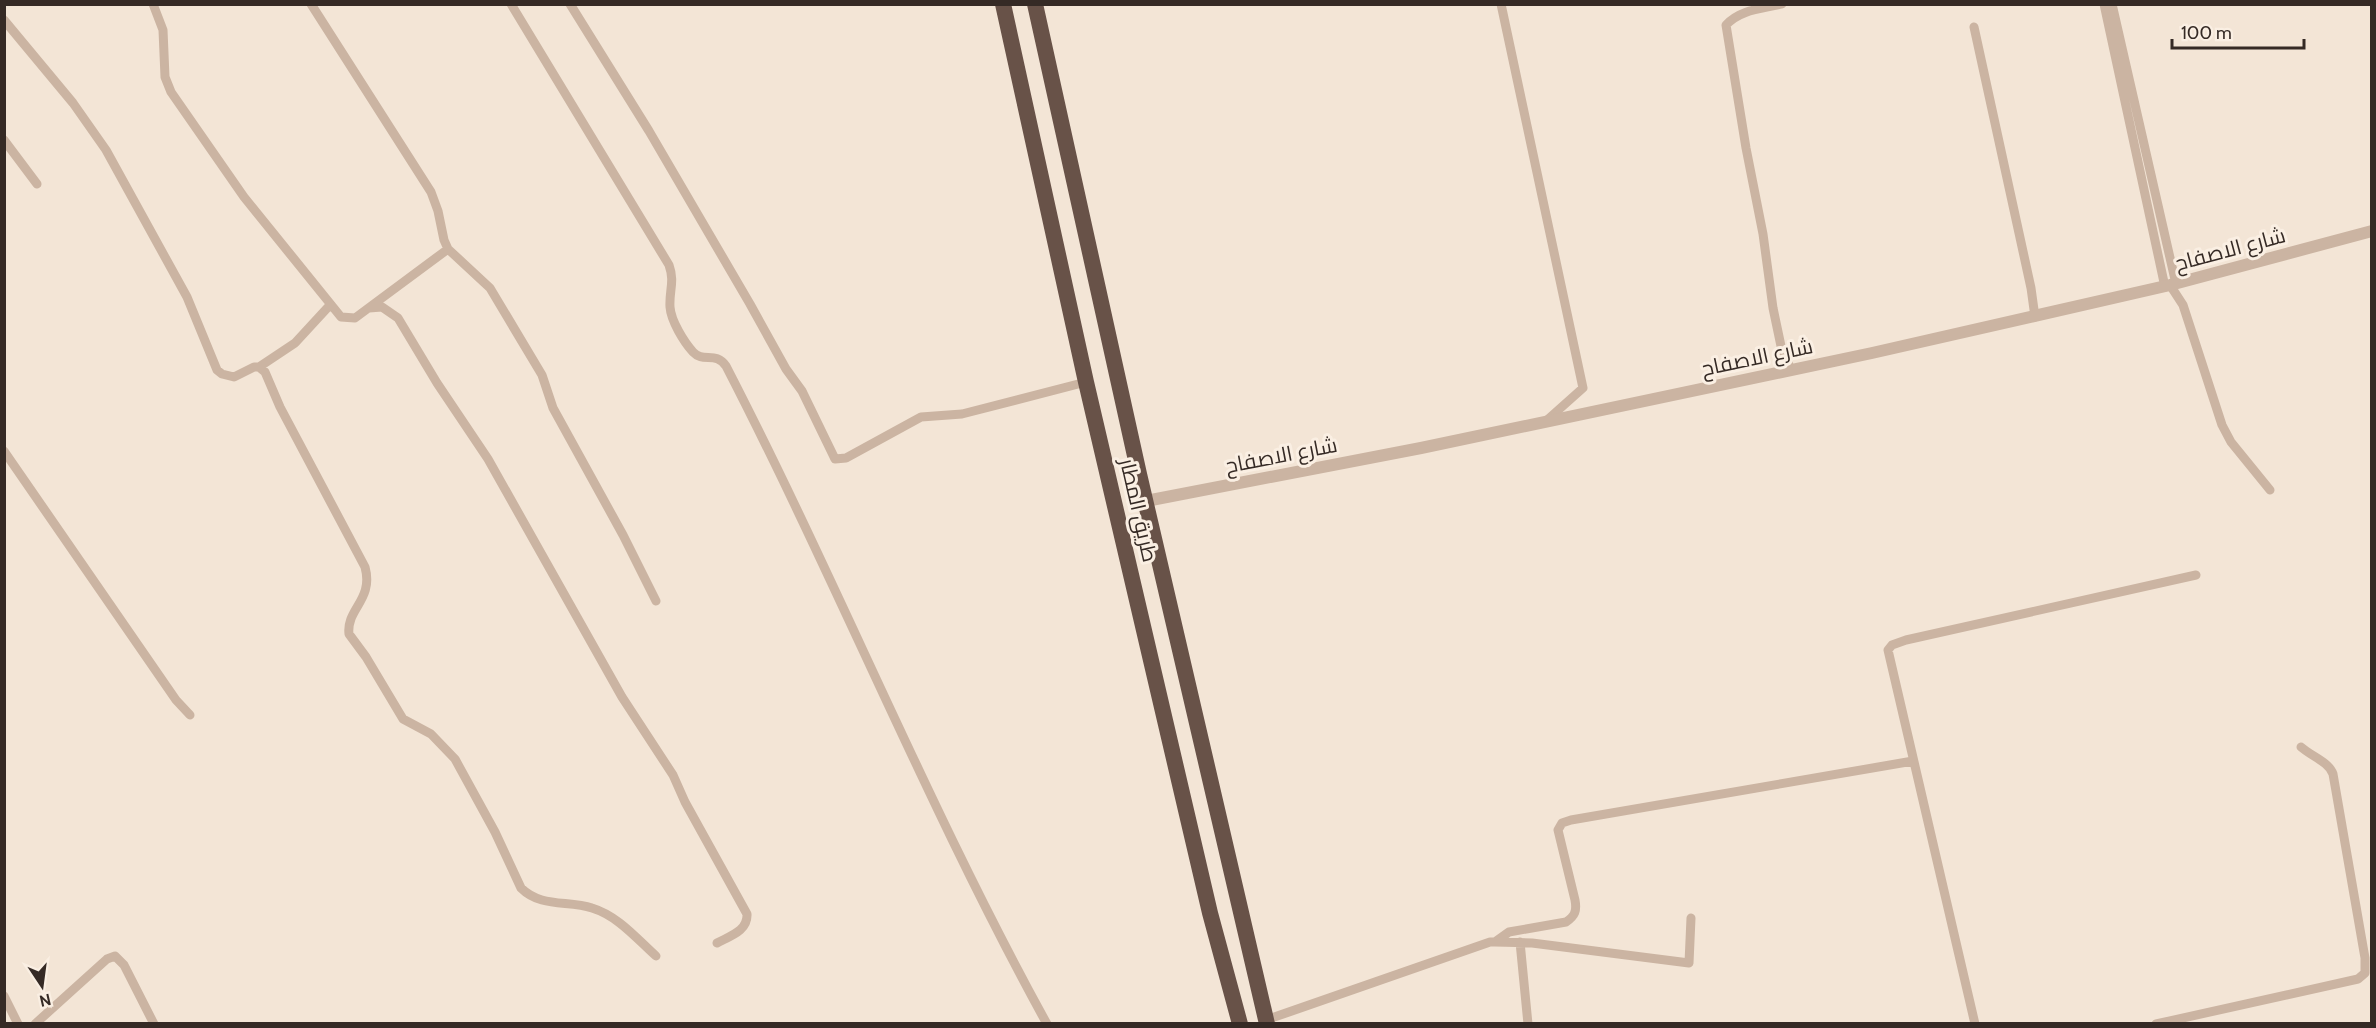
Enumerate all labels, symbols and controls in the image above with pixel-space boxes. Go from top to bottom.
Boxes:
scale bar [2172,12,2304,50]
text: 100 m [2181,22,2232,44]
street label: شارع الاصفاح [2172,222,2289,278]
street label: شارع الاصفاح [1699,333,1816,383]
street label: شارع الاصفاح [1223,432,1340,480]
street label: طريق المطار [1114,455,1163,565]
north arrow [12,956,72,1016]
text: N [38,990,53,1011]

